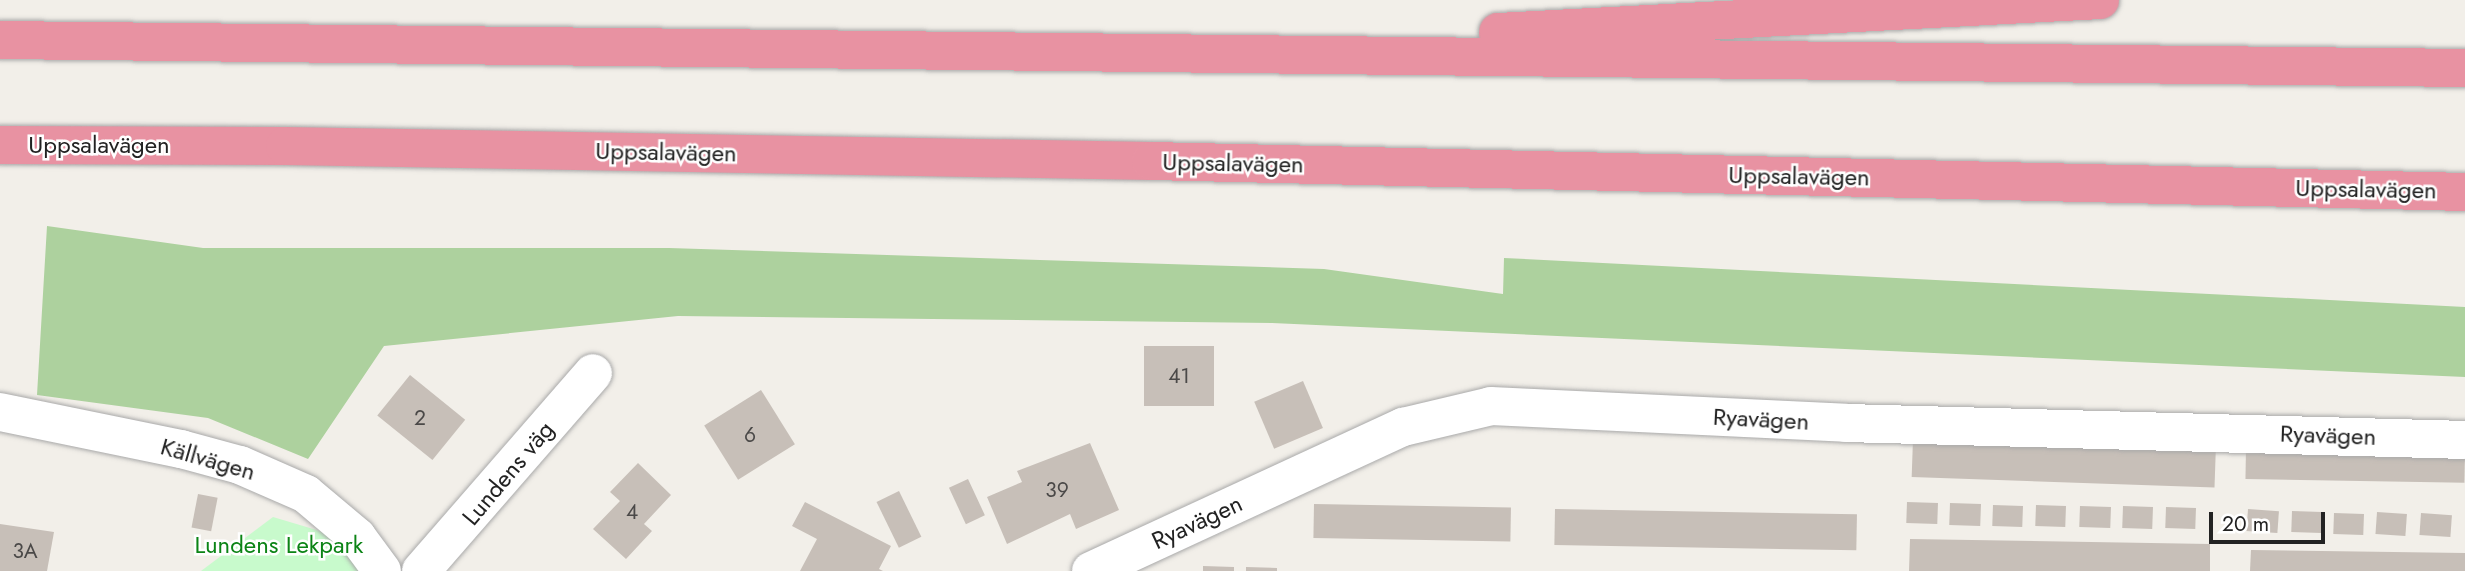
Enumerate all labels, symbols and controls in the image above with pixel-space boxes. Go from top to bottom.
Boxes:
street label: Uppsalavägen [28,131,170,159]
street label: Uppsalavägen [595,136,737,168]
street label: Uppsalavägen [1162,147,1304,179]
street label: Uppsalavägen [1728,160,1870,192]
street label: Uppsalavägen [2295,173,2437,205]
house number: 41 [1168,363,1190,389]
street label: Ryavägen [1712,402,1810,436]
house number: 2 [414,405,426,431]
street label: Lundens väg [456,415,560,531]
street label: Ryavägen [2279,419,2377,451]
house number: 6 [744,422,756,448]
street label: Källvägen [157,432,259,486]
house number: 39 [1045,477,1069,503]
street label: Ryavägen [1147,489,1247,555]
scale bar [2213,498,2328,542]
house number: 4 [626,499,638,525]
text: 20 m [2222,509,2269,539]
park label: Lundens Lekpark [195,531,363,559]
house number: 3A [12,538,38,564]

